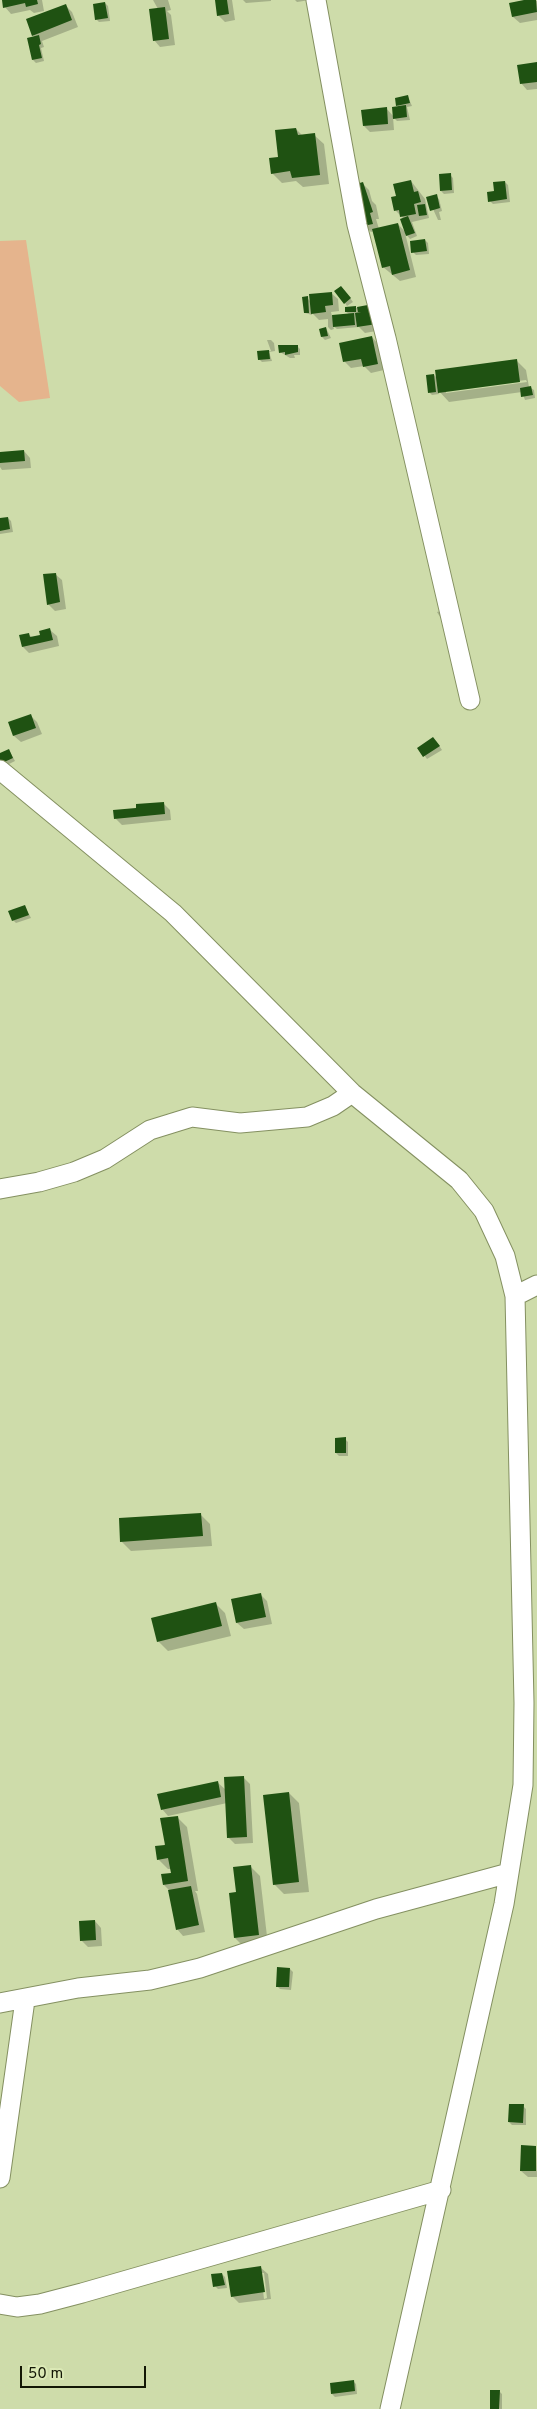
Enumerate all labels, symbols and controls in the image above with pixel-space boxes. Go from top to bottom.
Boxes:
scale bar [22,2356,149,2388]
text: 50 m [28,2365,63,2384]

